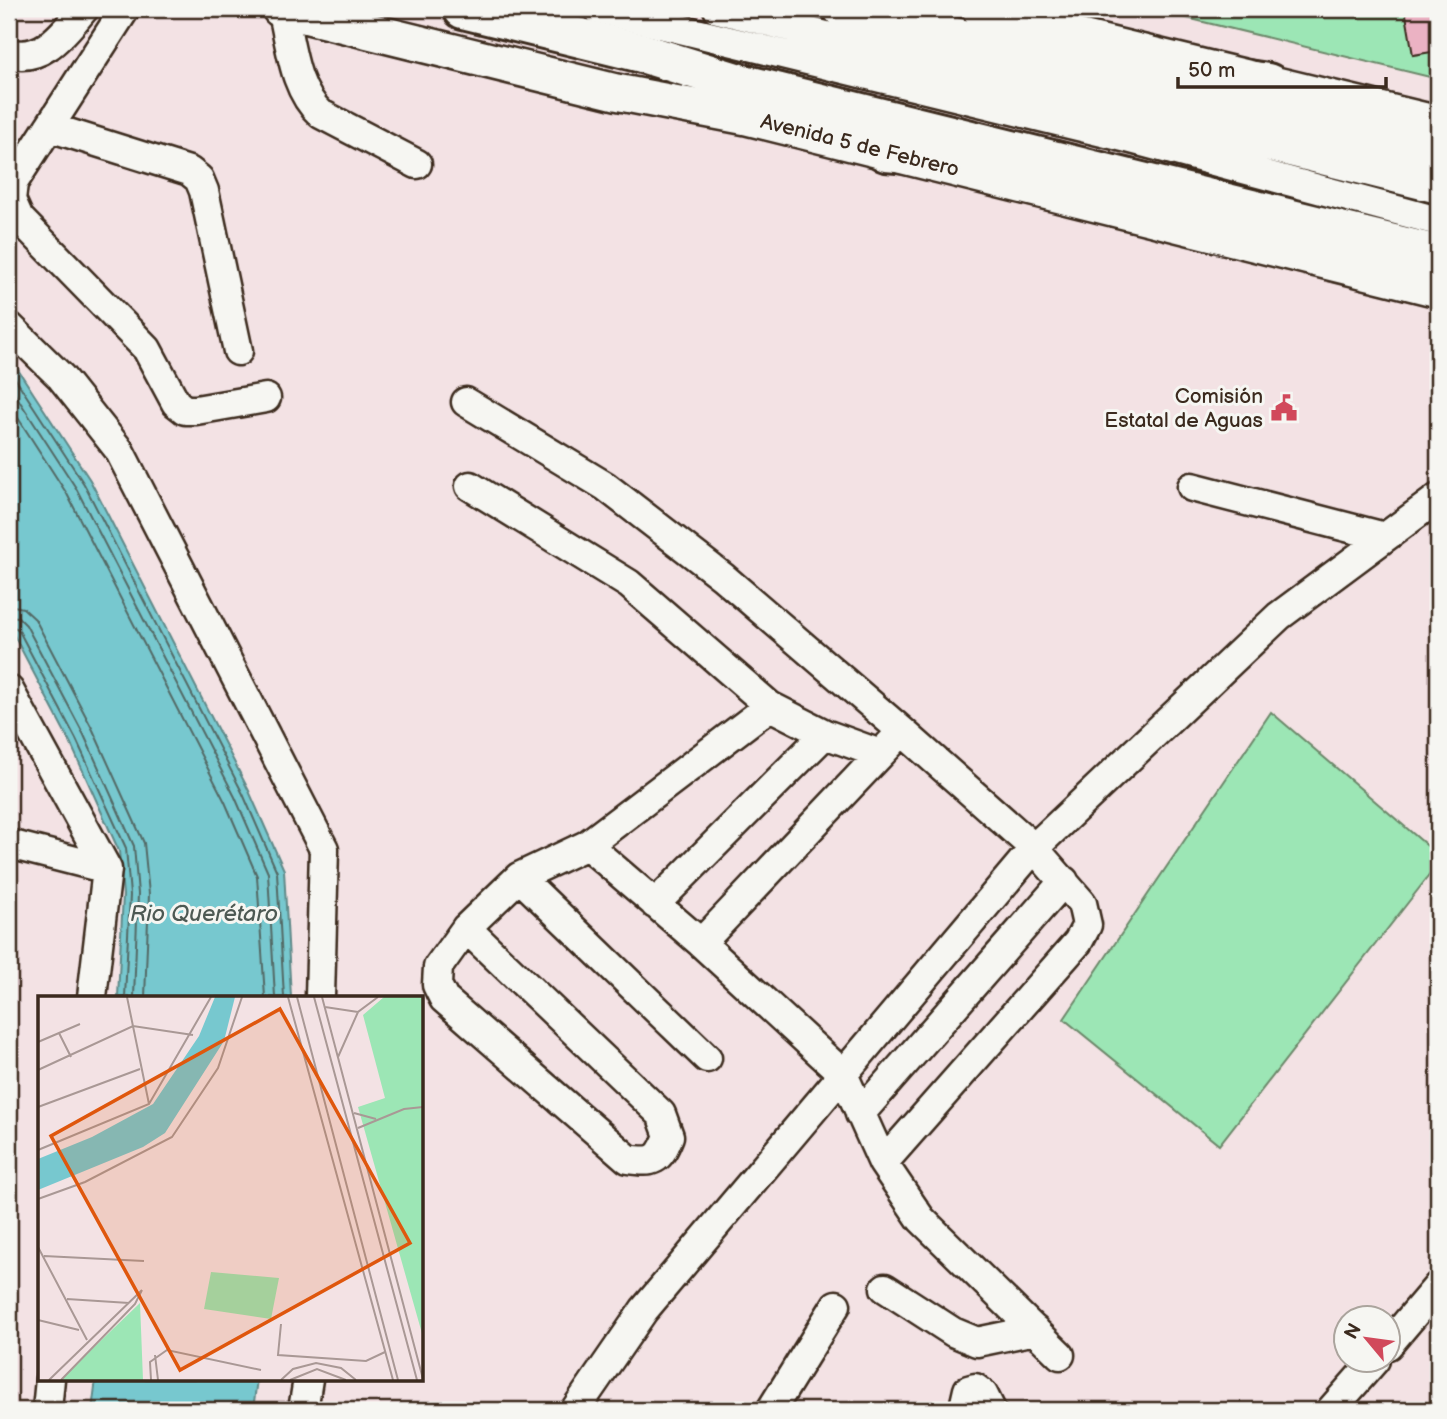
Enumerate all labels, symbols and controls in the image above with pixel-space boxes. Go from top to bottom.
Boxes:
scale bar [1178,46,1386,90]
text: 50 m [1188,58,1235,83]
street label: Avenida 5 de Febrero [758,109,962,182]
place label: Comisión Estatal de Aguas [1104,384,1263,433]
public building icon: Comisión Estatal de Aguas [1269,393,1299,423]
water label: Rio Querétaro [130,900,278,928]
inset map [38,996,424,1380]
north arrow [1332,1304,1402,1374]
text: N [1340,1320,1367,1343]

